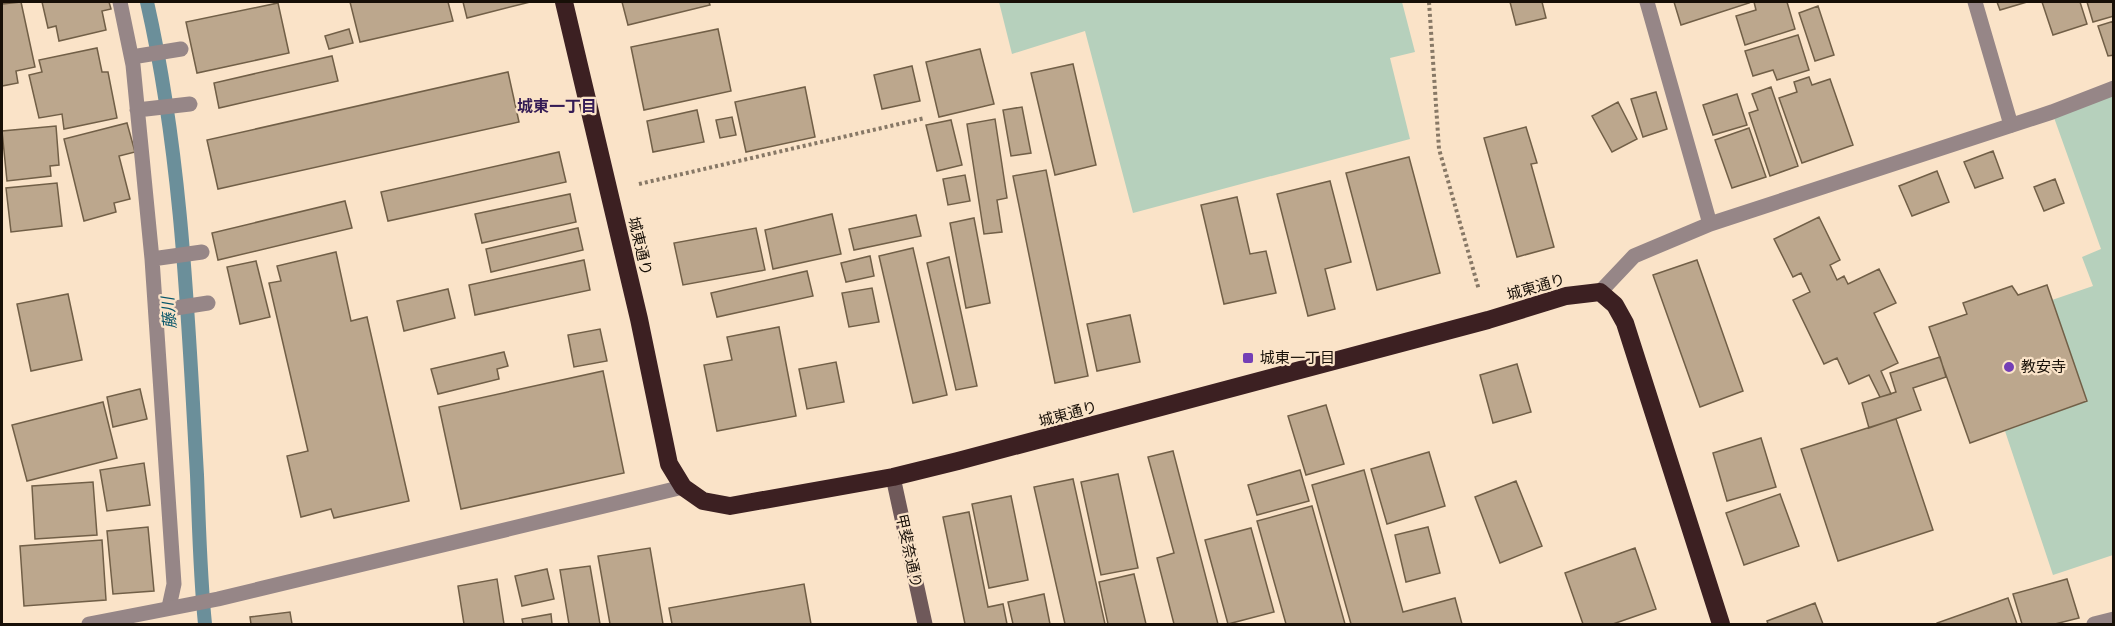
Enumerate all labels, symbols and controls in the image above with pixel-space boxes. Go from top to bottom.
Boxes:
district label: 城東一丁目 [517,96,597,117]
street label: 城東通り [624,215,656,277]
street label: 城東通り [1504,269,1568,305]
water label: 藤川 [157,294,181,330]
place label: 城東一丁目 [1260,348,1335,368]
marker: 城東一丁目 [1241,351,1255,365]
place label: 教安寺 [2021,357,2066,377]
marker: 教安寺 [2002,360,2016,374]
street label: 城東通り [1036,397,1100,431]
street label: 甲斐奈通り [891,512,927,590]

